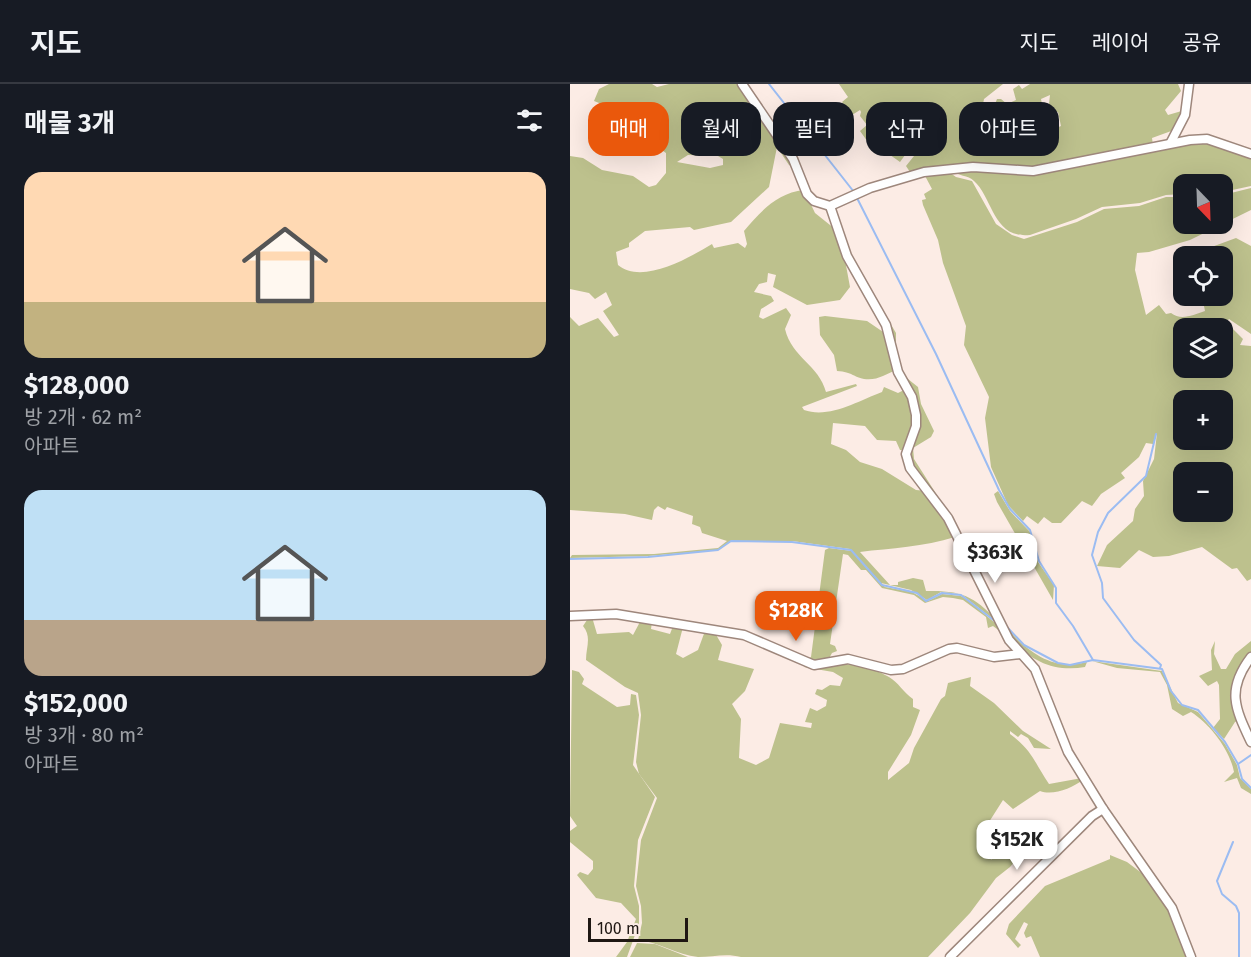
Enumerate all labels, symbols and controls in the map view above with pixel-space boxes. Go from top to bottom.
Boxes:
text: 지도 [30,27,82,60]
text: 지도 [1020,30,1058,56]
text: 레이어 [1091,30,1149,56]
text: 공유 [1182,30,1221,56]
chip: 매매 [588,102,669,156]
chip: 월세 [681,102,761,156]
chip: 필터 [773,102,854,156]
chip: 신규 [866,102,947,156]
chip: 아파트 [959,102,1059,156]
icon: filters [513,104,546,137]
text: 매물 3개 [24,108,115,139]
north arrow [1173,174,1233,234]
map controls [1173,174,1233,522]
icon: home [231,211,339,319]
button: locate [1173,246,1233,306]
button: layers [1173,318,1233,378]
text: $128,000 [24,370,129,401]
button: + [1173,390,1233,450]
text: 방 2개 · 62 m² [24,405,142,429]
text: 아파트 [24,434,79,458]
button: − [1173,462,1233,522]
icon: home [231,529,339,637]
pin: $363K [953,533,1037,584]
text: $363K [967,540,1023,564]
pin: $128K [754,591,838,642]
text: $128K [769,598,823,622]
text: $152,000 [24,688,128,719]
text: 방 3개 · 80 m² [24,723,144,747]
text: 아파트 [24,752,79,776]
pin: $152K [975,820,1059,871]
text: $152K [991,827,1043,851]
scale bar [588,915,688,942]
text: 100 m [597,919,640,938]

